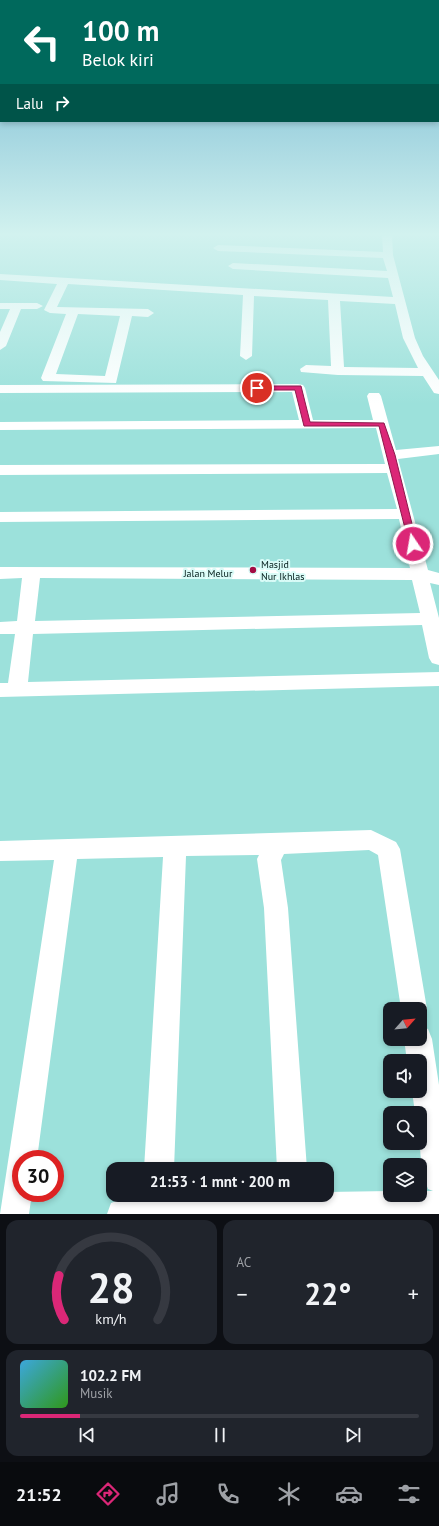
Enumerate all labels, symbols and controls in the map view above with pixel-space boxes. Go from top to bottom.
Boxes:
text: 100 m [82,12,159,49]
icon: left [16,16,68,68]
text: Belok kiri [82,48,154,71]
icon: right [51,92,73,114]
text: Lalu [16,94,43,113]
pin [240,371,274,405]
icon: arrive [246,377,268,399]
position arrow [392,523,434,565]
place label: Masjid Nur Ikhlas [261,558,304,583]
marker: Masjid Nur Ikhlas [248,565,258,575]
street label: Jalan Melur [183,567,233,580]
north arrow [383,1002,427,1046]
map controls [383,1002,427,1202]
button: sound [383,1054,427,1098]
button: search [383,1106,427,1150]
speed limit sign: 30 [12,1150,64,1202]
button: layers [383,1158,427,1202]
text: 21:53 · 1 mnt · 200 m [150,1172,290,1191]
text: AC [237,1254,251,1271]
text: 28 [88,1261,135,1314]
text: 22° [304,1274,351,1313]
text: − [237,1280,248,1308]
text: + [408,1280,419,1308]
text: km/h [96,1309,127,1328]
text: 102.2 FM [80,1366,141,1385]
text: Musik [80,1385,112,1402]
icon: previous [76,1424,98,1446]
icon: pause [209,1424,231,1446]
icon: next [342,1424,364,1446]
icon: directions [94,1480,122,1508]
icon: music [154,1480,182,1508]
icon: phone [214,1480,242,1508]
icon: climate [275,1480,303,1508]
icon: car [335,1480,363,1508]
icon: filters [395,1480,423,1508]
text: 21:52 [16,1483,62,1506]

